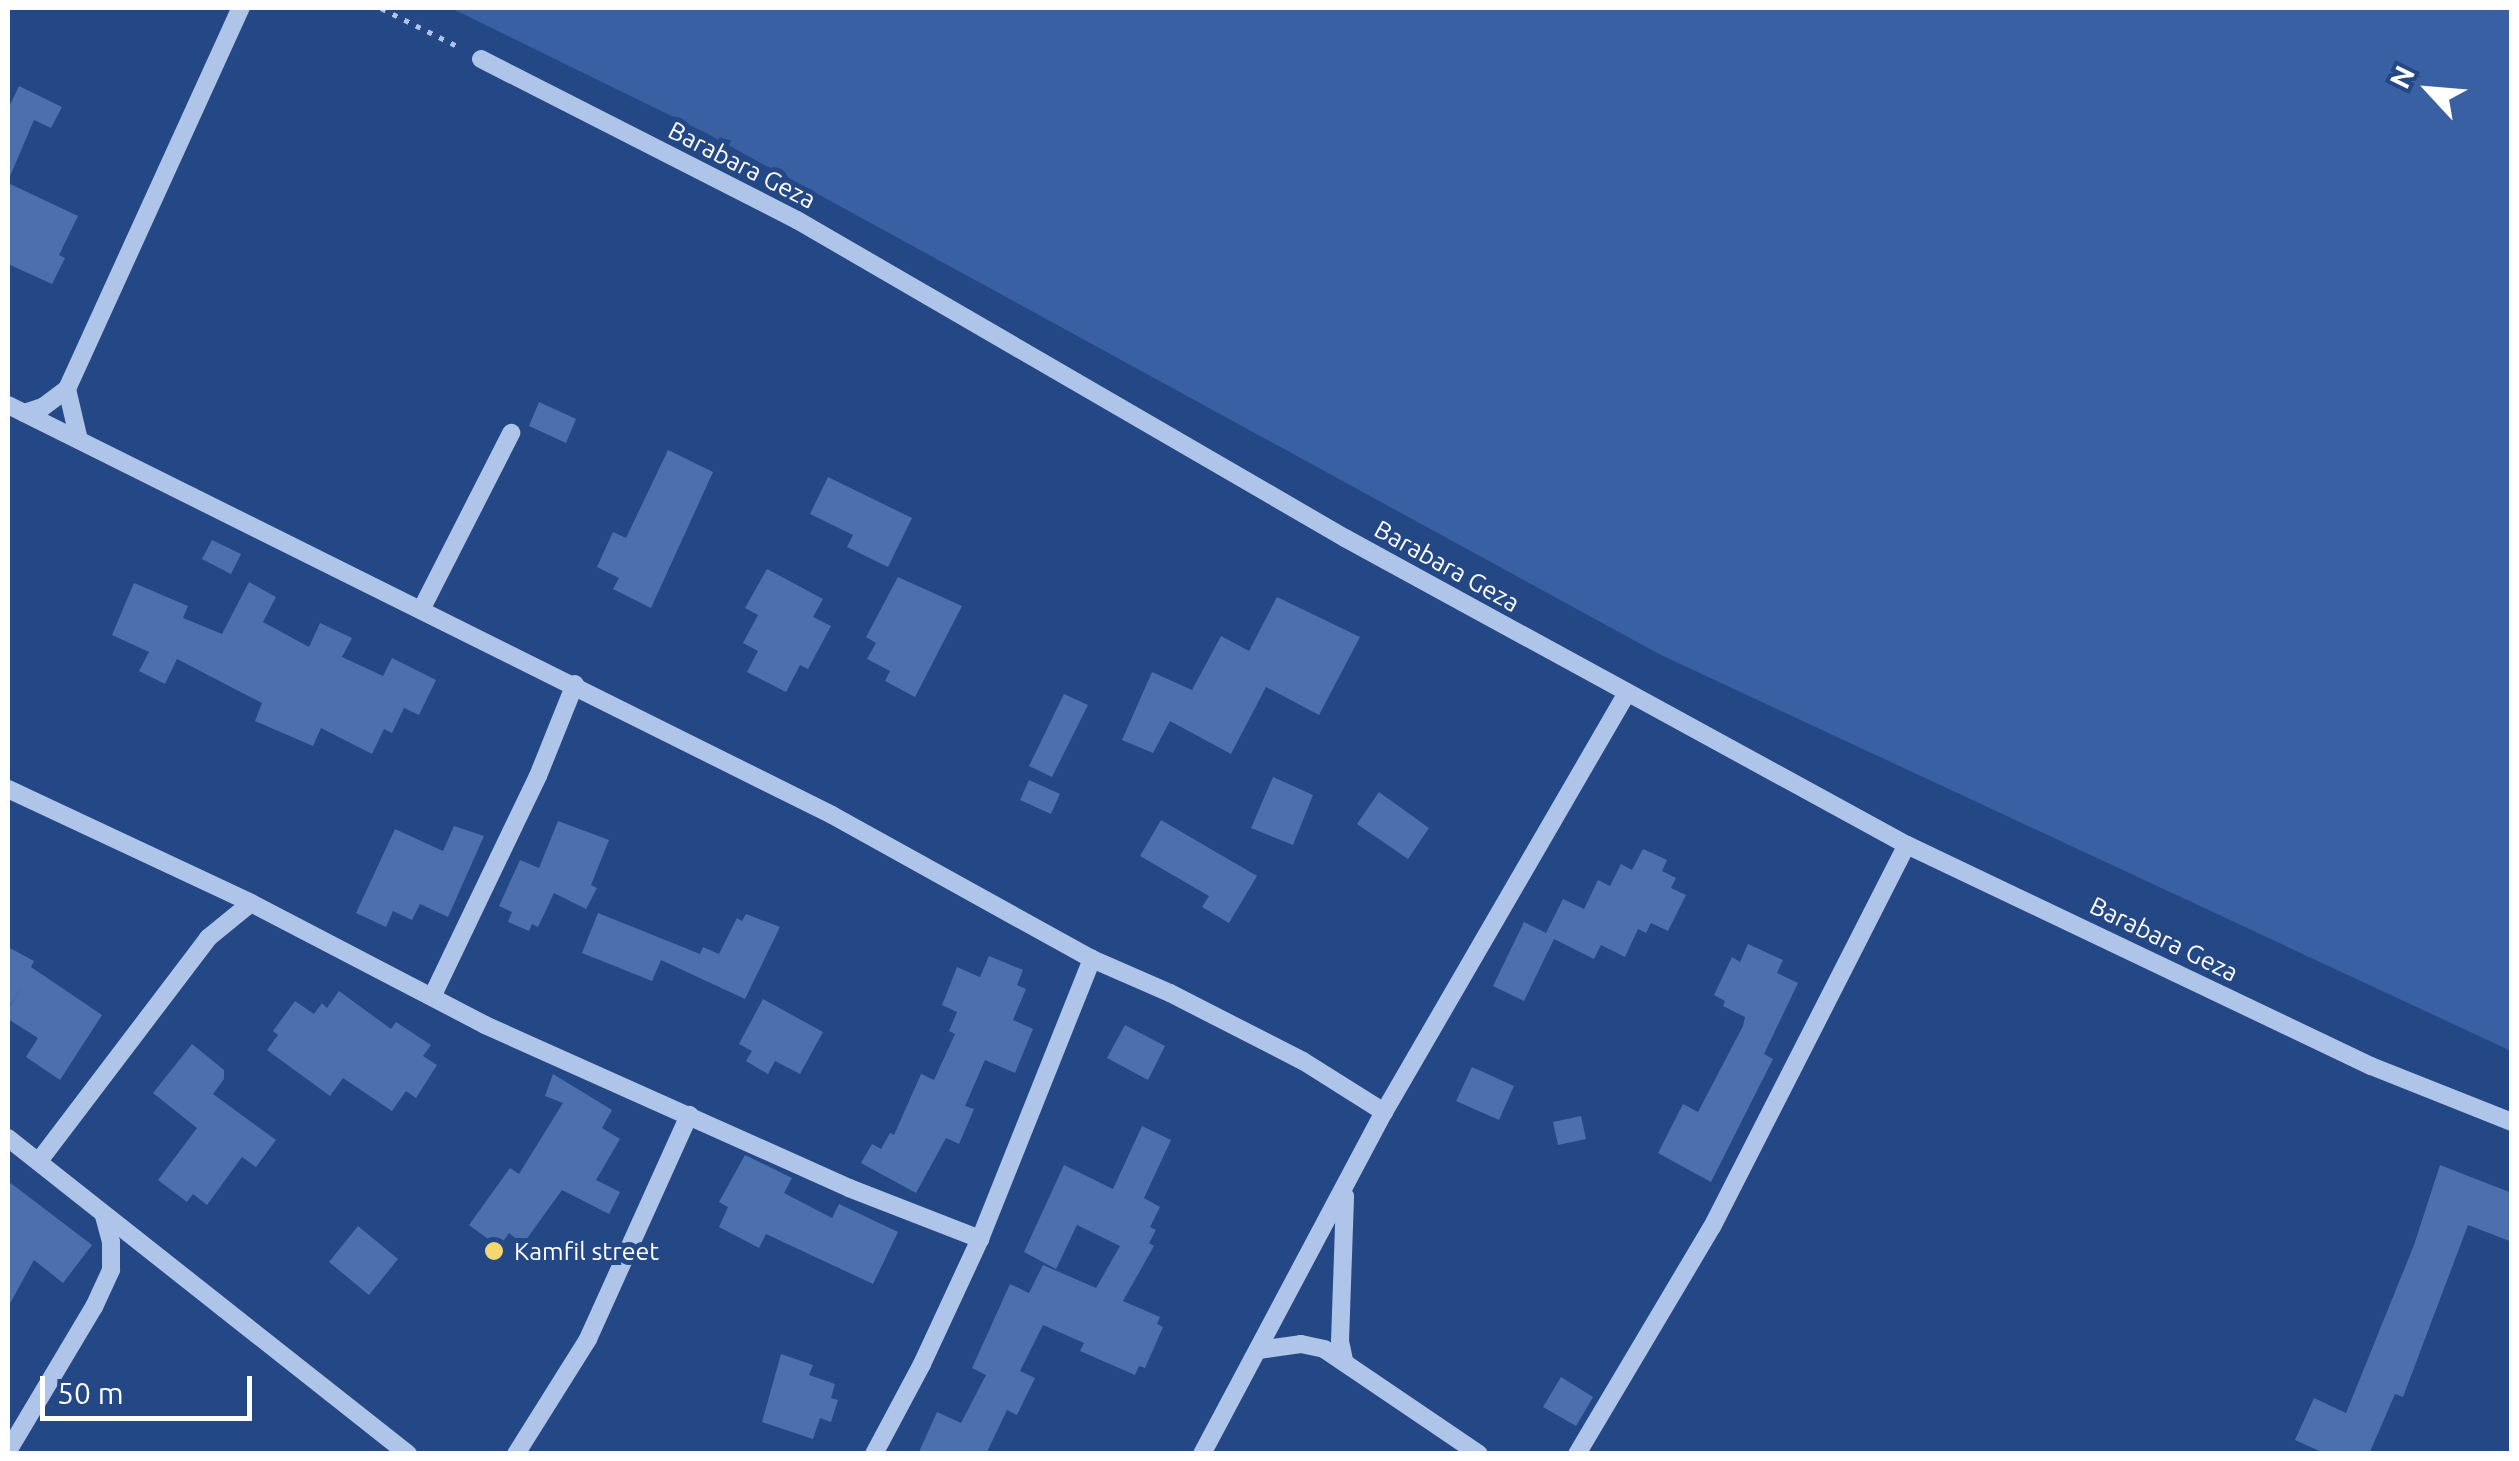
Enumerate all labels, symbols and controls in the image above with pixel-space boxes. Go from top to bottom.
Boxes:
north arrow [2379,40,2479,140]
text: N [2383,60,2420,93]
street label: Barabara Geza [663,115,821,215]
street label: Barabara Geza [1369,514,1525,618]
street label: Barabara Geza [2085,890,2243,988]
place label: Kamfil street [514,1236,659,1266]
marker: Kamfil street [483,1240,505,1262]
scale bar [45,1356,258,1418]
text: 50 m [57,1376,124,1410]

